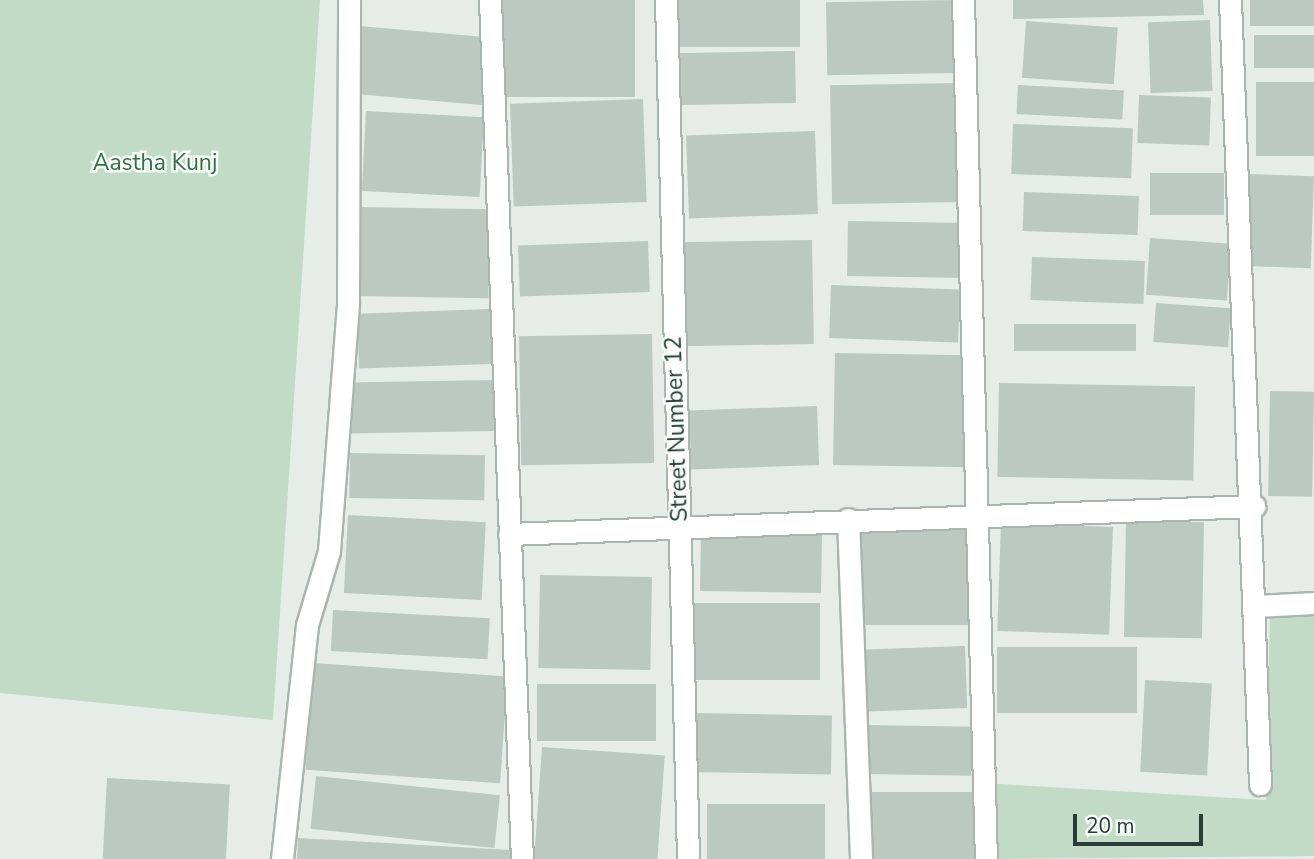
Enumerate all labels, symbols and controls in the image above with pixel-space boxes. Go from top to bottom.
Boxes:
park label: Aastha Kunj [93,149,217,177]
street label: Street Number 12 [660,336,694,522]
scale bar [1076,800,1206,844]
text: 20 m [1086,812,1135,840]

